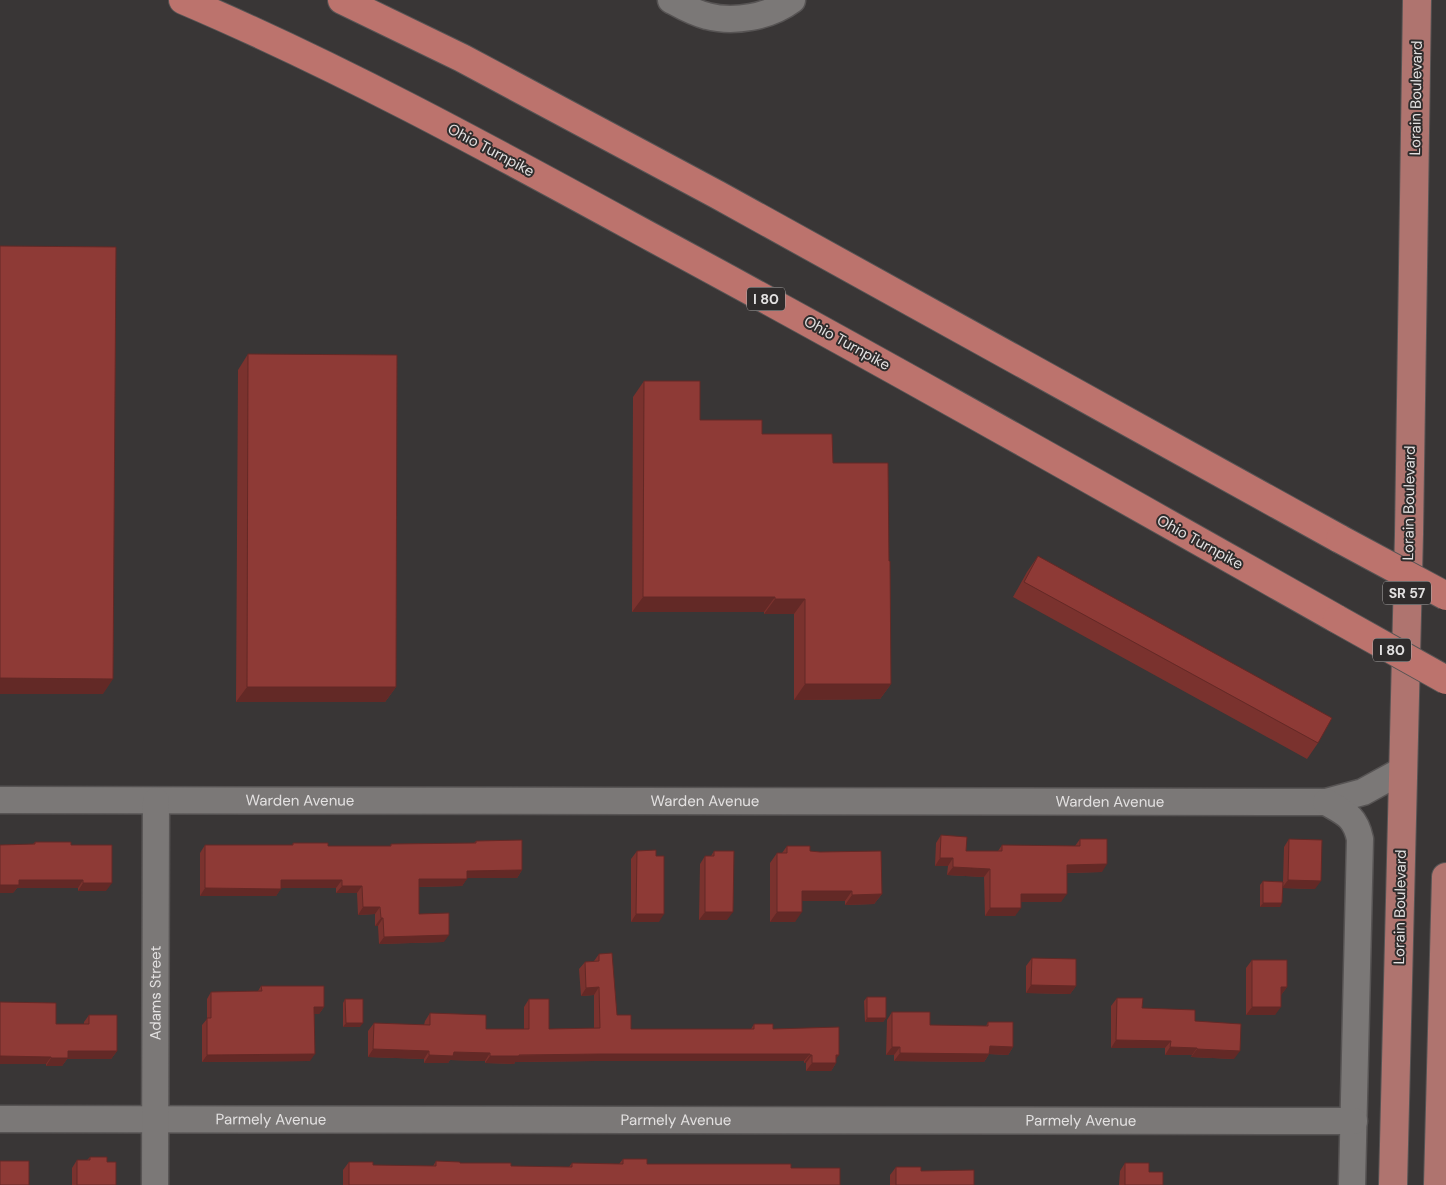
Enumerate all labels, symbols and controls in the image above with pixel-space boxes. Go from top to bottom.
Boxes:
street label: Lorain Boulevard [1405,40,1427,156]
street label: Ohio Turnpike [444,119,538,181]
road number: I 80 [747,288,785,310]
street label: Ohio Turnpike [800,311,894,375]
street label: Lorain Boulevard [1398,445,1420,561]
street label: Ohio Turnpike [1153,510,1247,574]
road number: SR 57 [1383,582,1431,604]
road number: I 80 [1373,638,1411,662]
street label: Warden Avenue [246,790,354,811]
street label: Warden Avenue [651,791,759,811]
street label: Warden Avenue [1056,792,1164,812]
street label: Lorain Boulevard [1389,849,1411,965]
street label: Adams Street [145,946,166,1040]
street label: Parmely Avenue [216,1109,326,1129]
street label: Parmely Avenue [621,1110,731,1130]
street label: Parmely Avenue [1026,1111,1136,1131]

